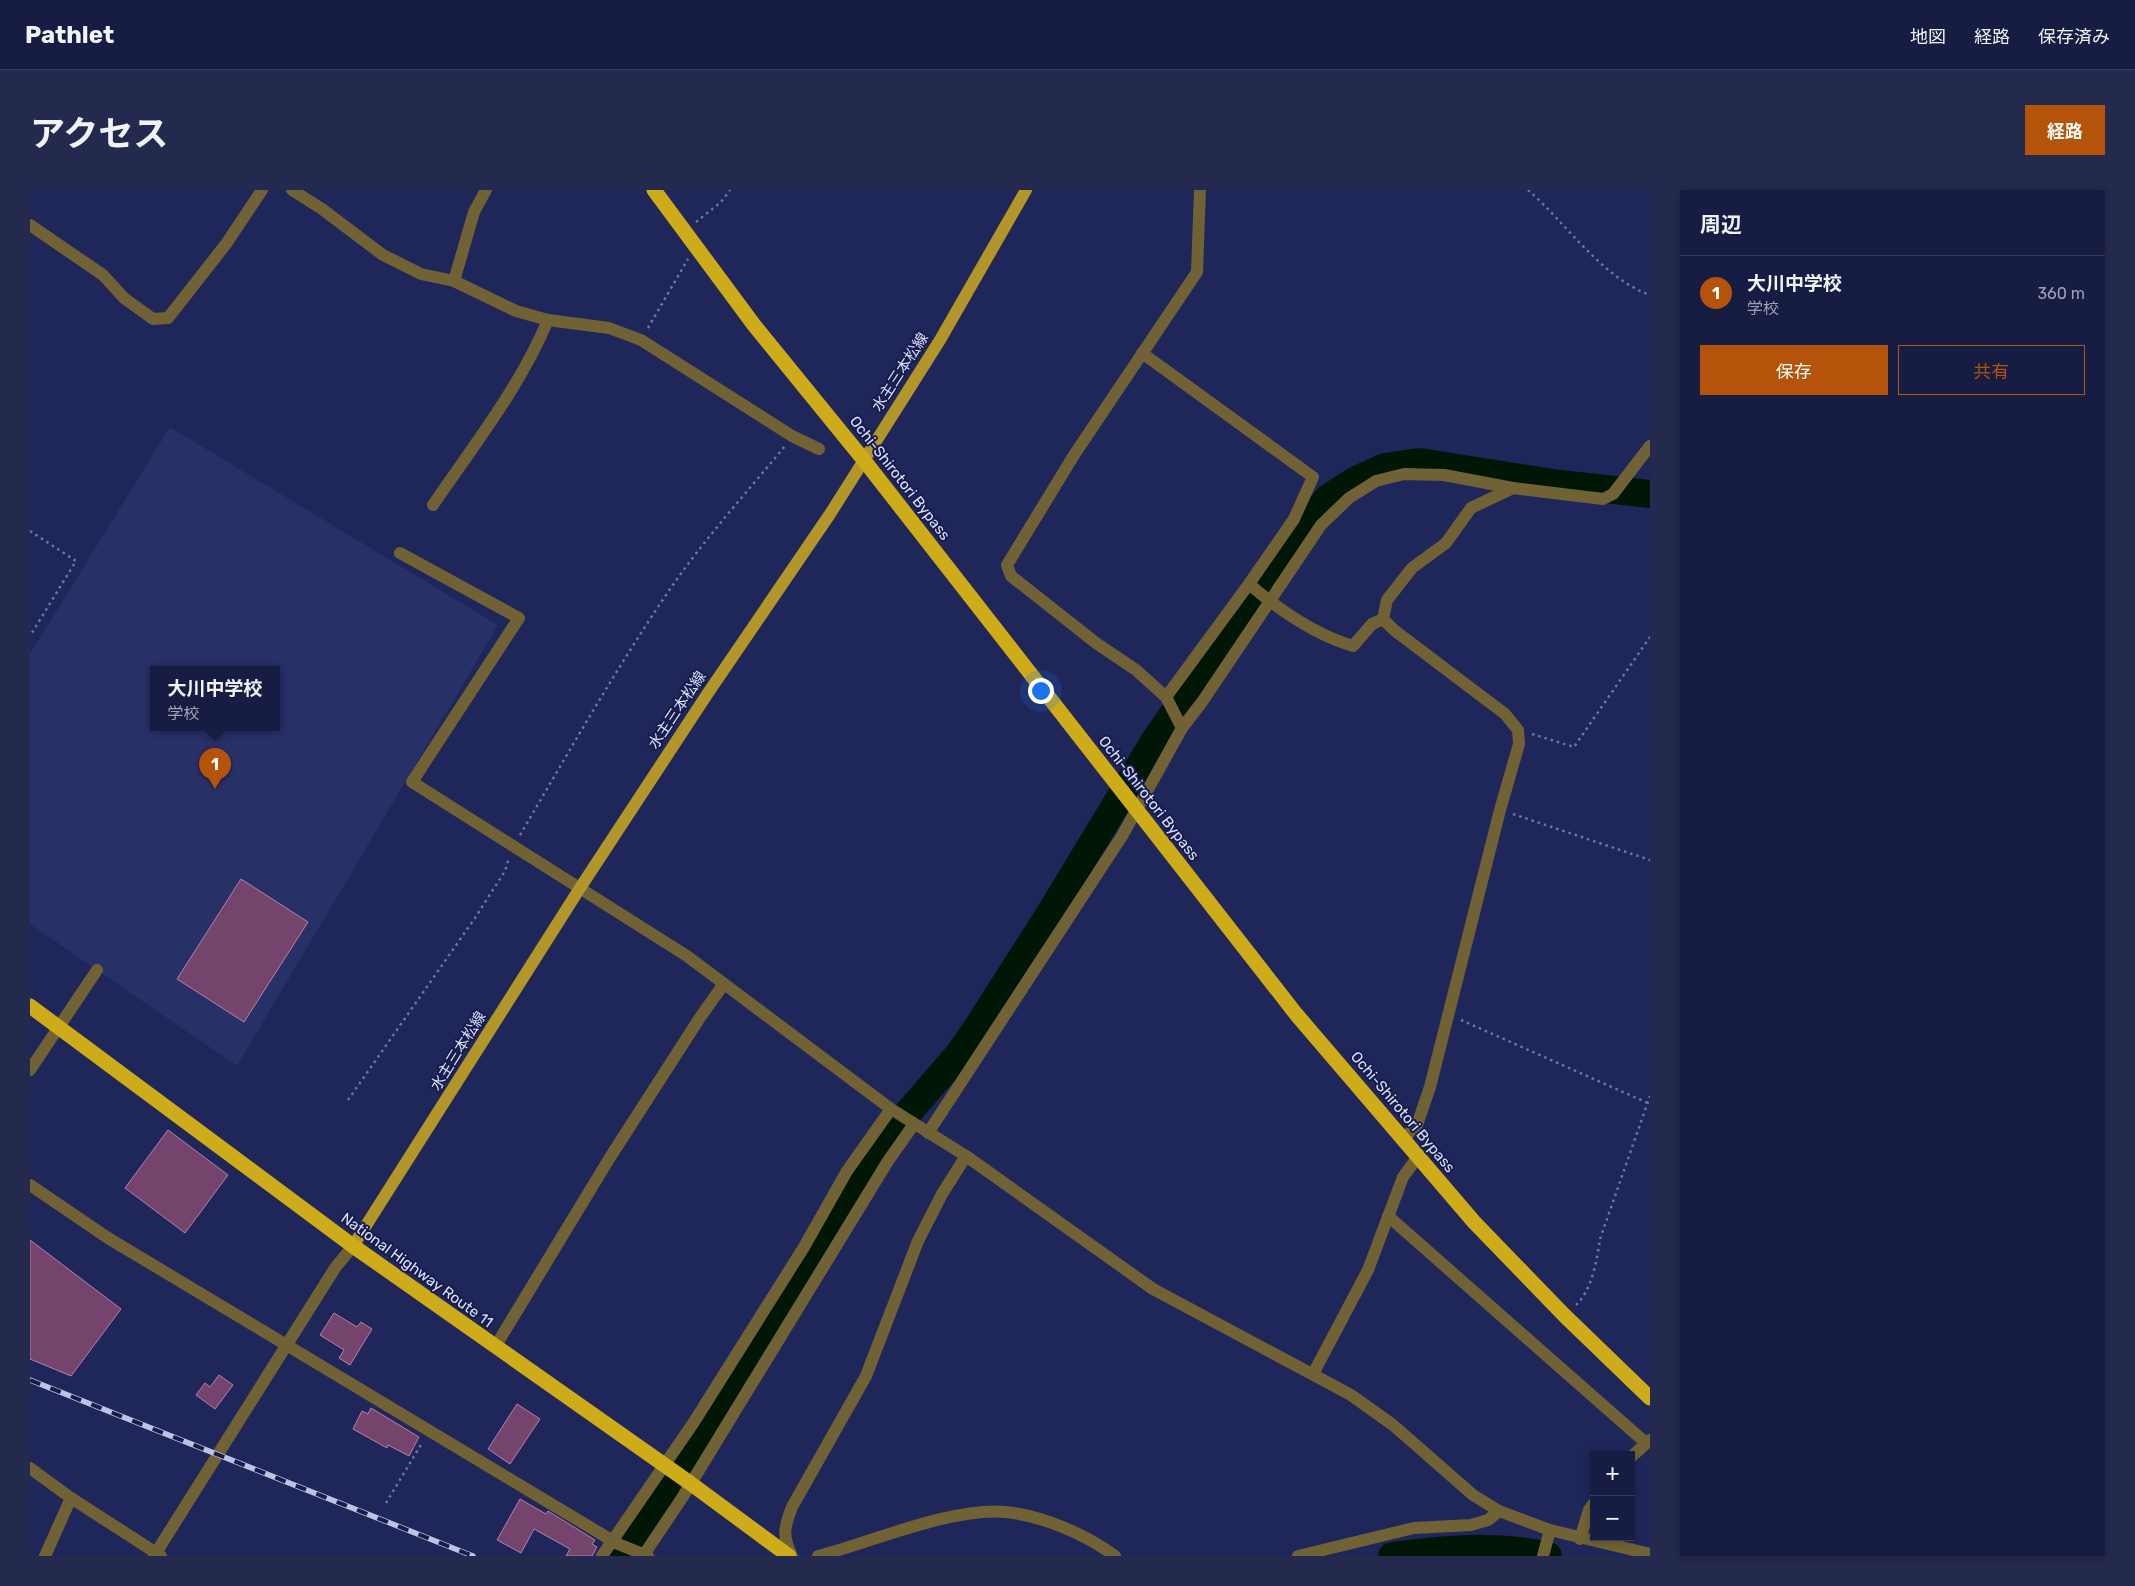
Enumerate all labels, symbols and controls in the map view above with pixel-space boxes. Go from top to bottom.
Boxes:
text: Pathlet [25,21,114,49]
text: 地図 [1910,26,1946,48]
text: 経路 [1974,26,2010,48]
text: 保存済み [2038,26,2110,48]
button: 経路 [2025,105,2105,155]
text: アクセス [30,113,168,155]
text: 周辺 [1700,212,1742,237]
text: 大川中学校 [1747,272,1842,295]
text: 1 [1712,284,1720,303]
text: 360 m [2037,284,2085,303]
text: 学校 [1747,299,1779,318]
street label: 水主三本松線 [868,329,932,415]
button: 保存 [1700,345,1888,395]
button: 共有 [1898,345,2085,395]
street label: Ochi-Shirotori Bypass [846,412,954,544]
popup [150,666,280,731]
street label: 水主三本松線 [644,668,710,752]
text: 大川中学校 [167,677,263,700]
your location [1028,678,1054,704]
text: 学校 [167,704,200,723]
street label: Ochi-Shirotori Bypass [1095,732,1203,864]
pin: 1 [199,748,231,789]
street label: 水主三本松線 [427,1008,489,1094]
street label: Ochi-Shirotori Bypass [1347,1048,1459,1177]
street label: National Highway Route 11 [338,1209,496,1331]
map controls [1590,1451,1635,1541]
button: + [1590,1451,1635,1496]
button: − [1590,1496,1635,1541]

